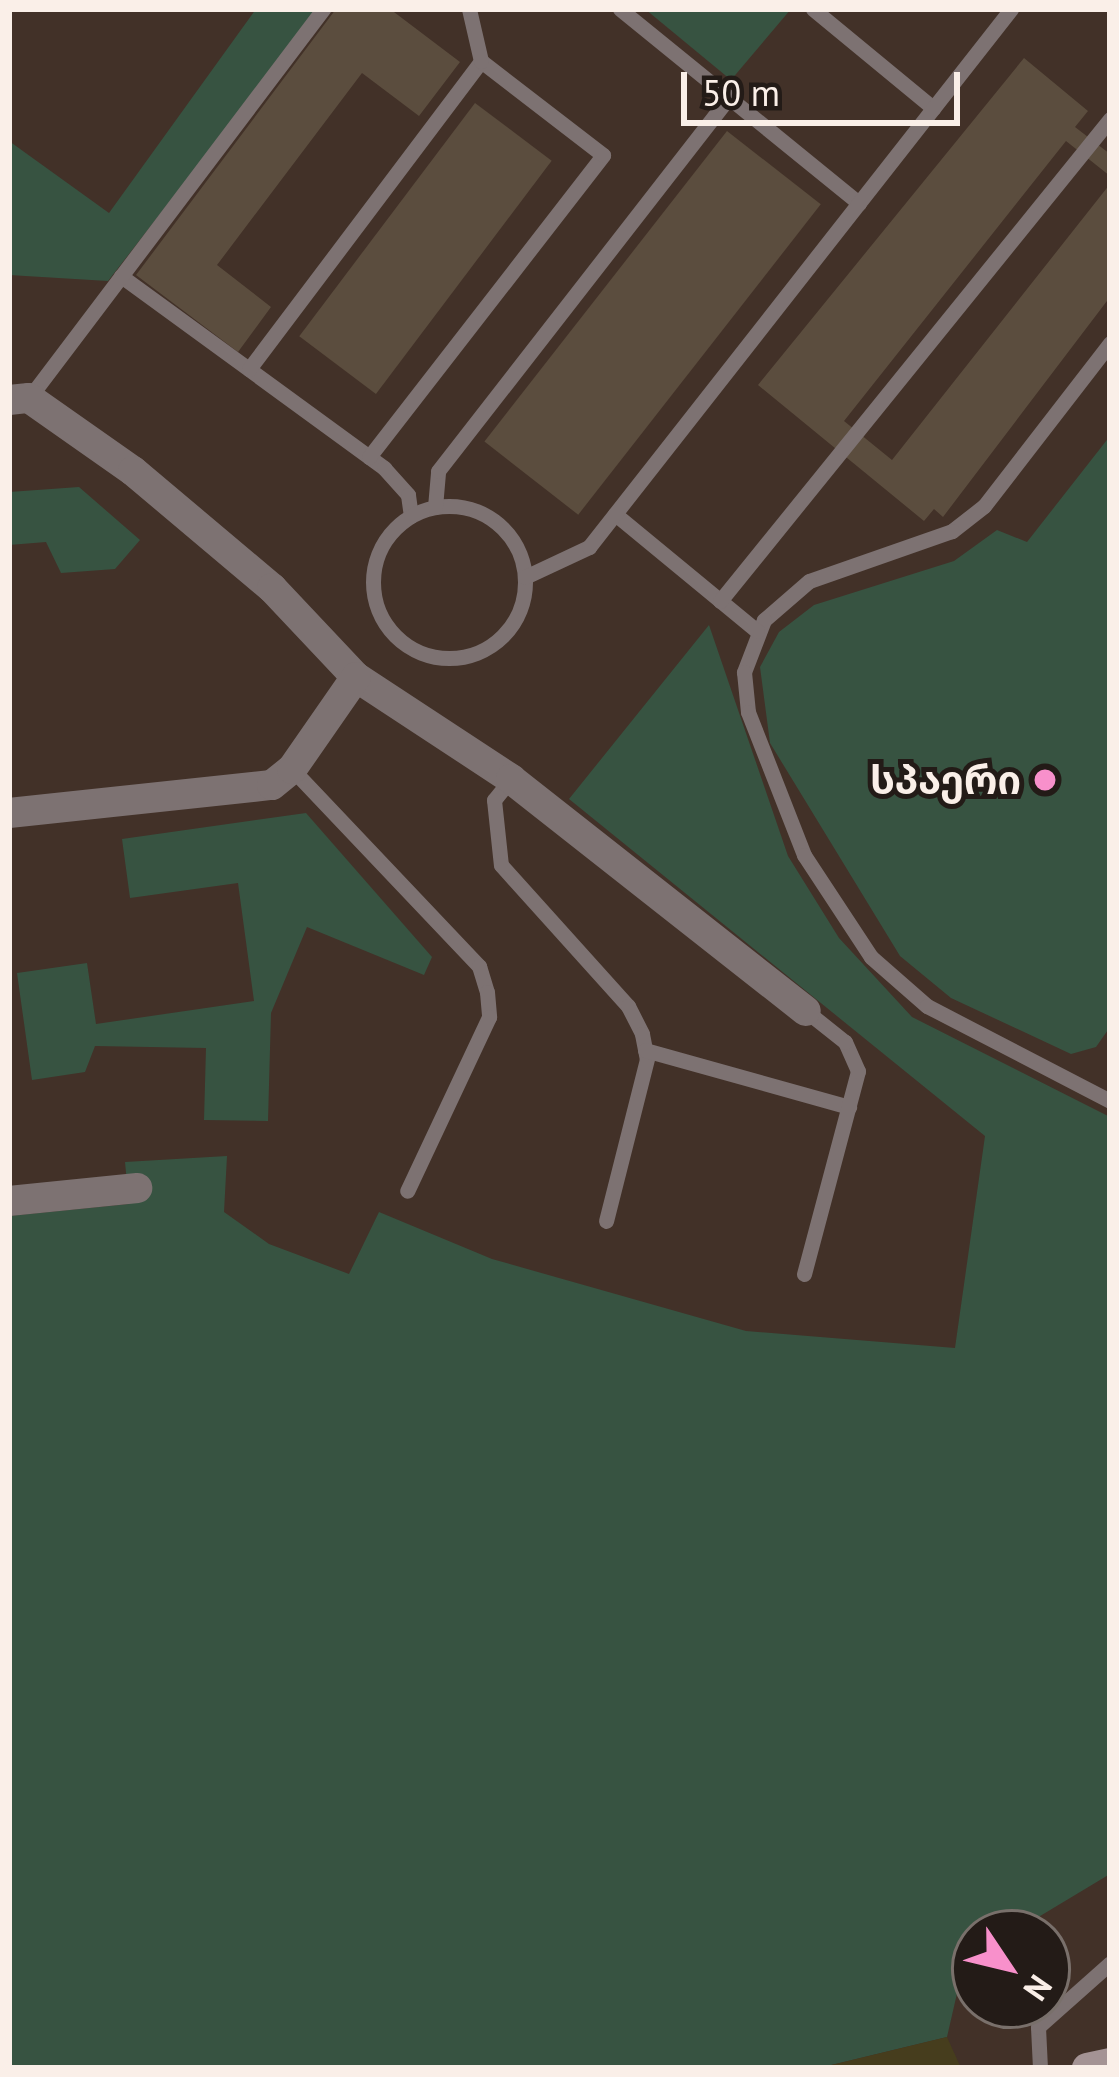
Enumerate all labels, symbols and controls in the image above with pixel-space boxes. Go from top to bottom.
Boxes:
scale bar [687,48,966,122]
text: 50 m [702,69,780,116]
place label: სპაერი [870,757,1021,803]
marker: სპაერი [1032,767,1058,793]
north arrow [951,1909,1071,2029]
text: N [1015,1967,1062,2009]

